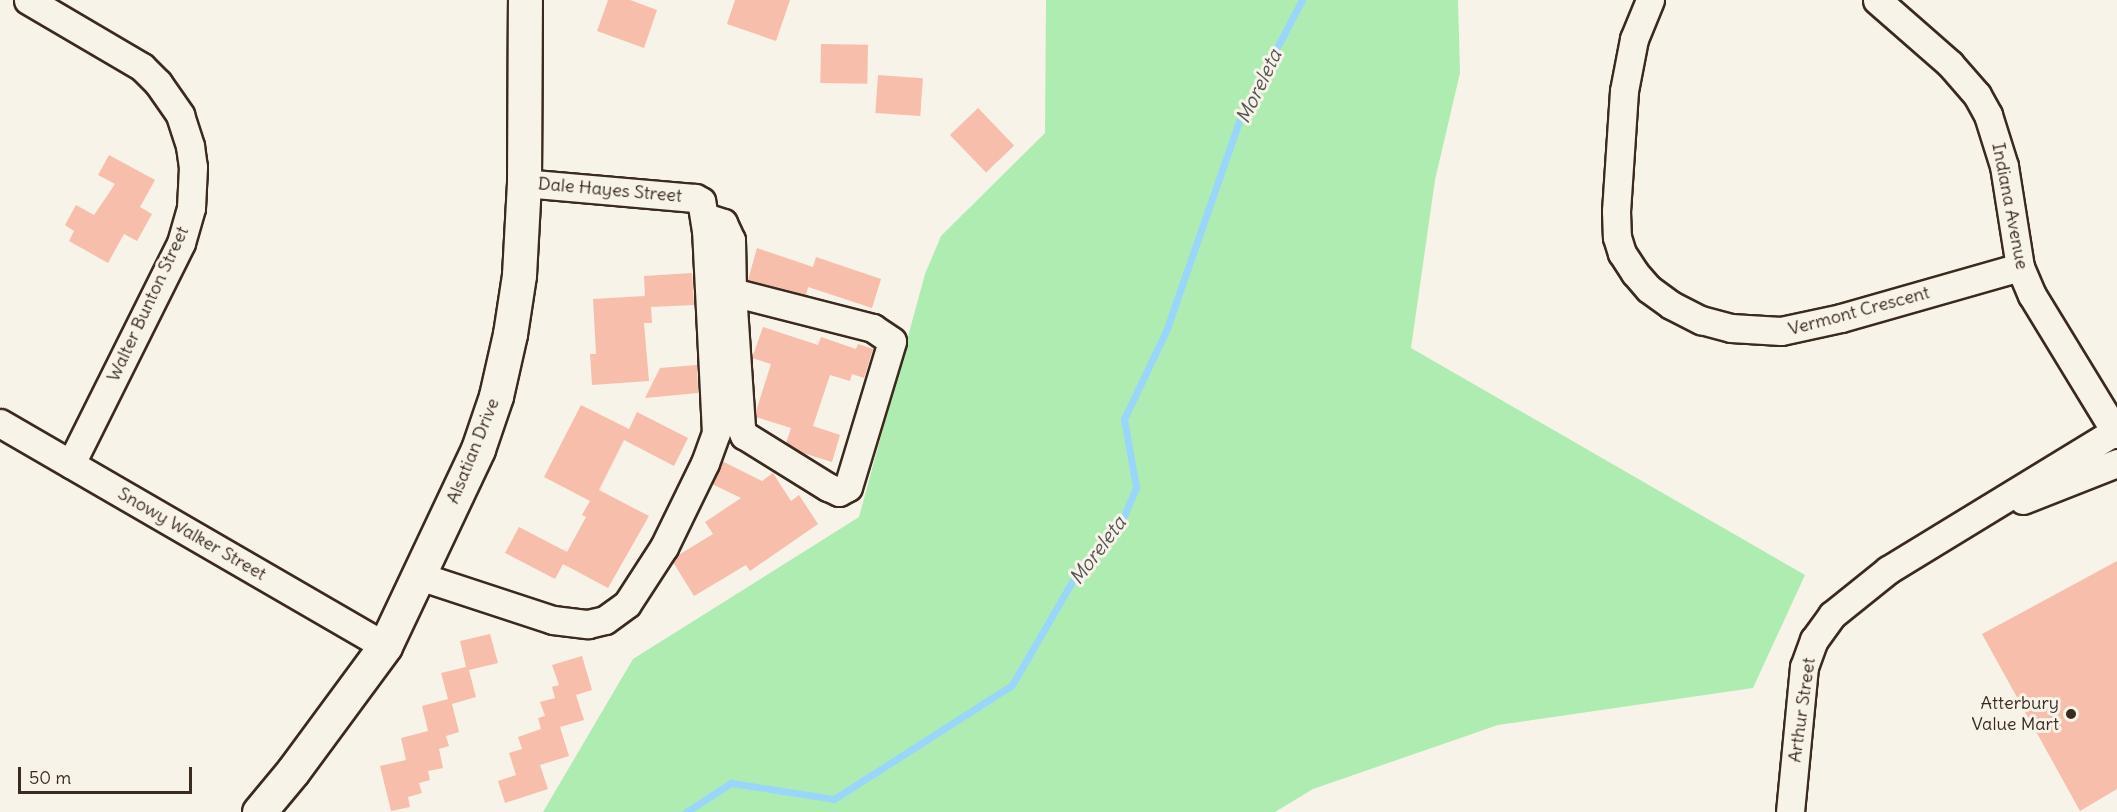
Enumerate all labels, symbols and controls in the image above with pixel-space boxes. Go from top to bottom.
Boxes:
water label: Moreleta [1230,45,1286,127]
street label: Indiana Avenue [1987,141,2033,271]
street label: Dale Hayes Street [537,173,683,207]
street label: Walter Bunton Street [103,223,193,385]
street label: Vermont Crescent [1786,282,1932,340]
street label: Alsatian Drive [442,395,504,507]
street label: Snowy Walker Street [114,483,270,585]
water label: Moreleta [1064,511,1130,589]
street label: Arthur Street [1784,656,1820,764]
place label: Atterbury Value Mart [1972,693,2059,736]
marker: Atterbury Value Mart [2064,707,2078,721]
scale bar [21,755,195,793]
text: 50 m [29,766,71,789]

